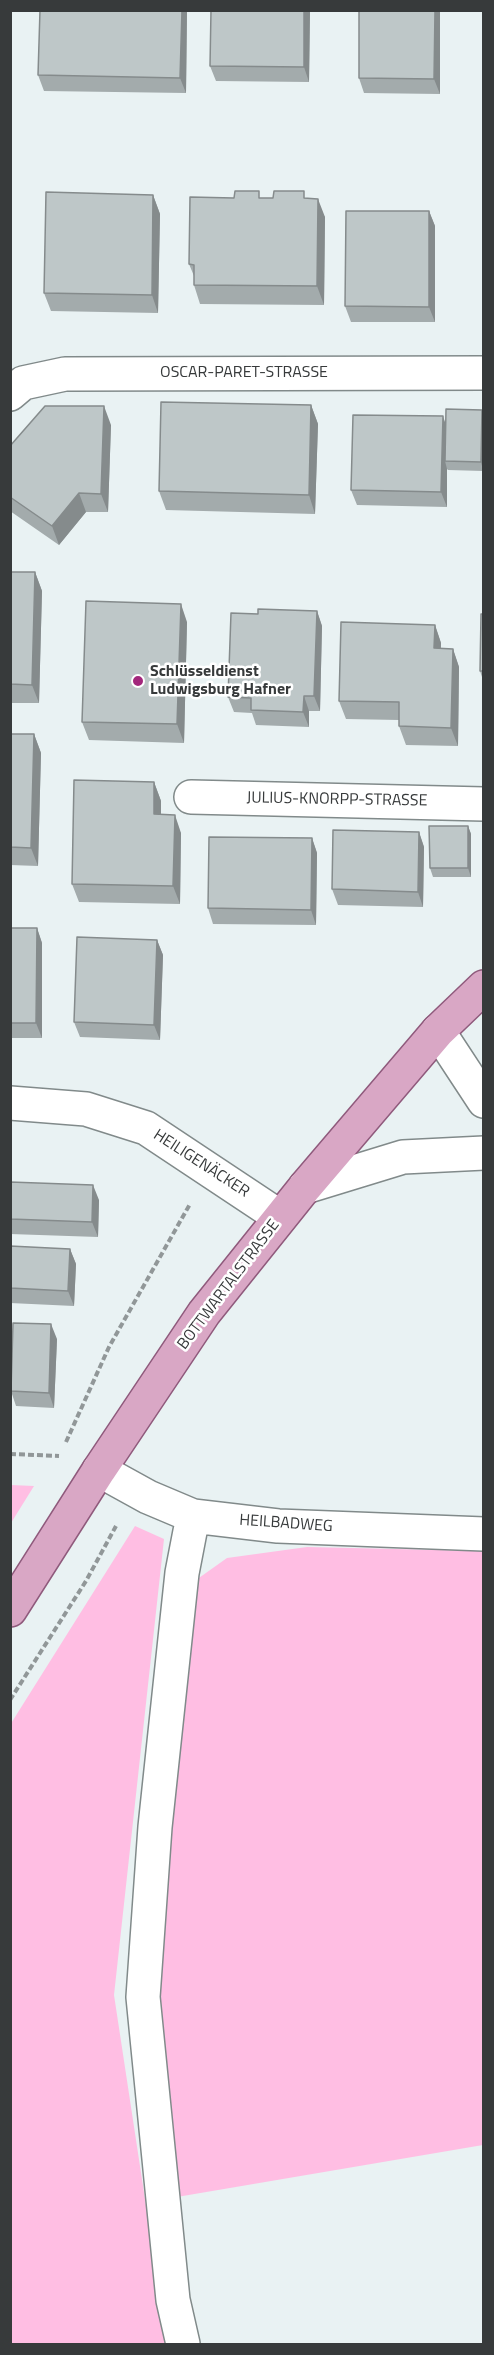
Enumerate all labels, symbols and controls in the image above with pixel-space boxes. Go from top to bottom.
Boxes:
street label: OSCAR-PARET-STRASSE [160,363,328,383]
place label: Schlüsseldienst Ludwigsburg Hafner [150,662,291,700]
marker: Schlüsseldienst Ludwigsburg Hafner [131,674,145,688]
street label: JULIUS-KNORPP-STRASSE [246,789,428,811]
street label: HEILIGENÄCKER [149,1126,253,1202]
street label: BOTTWARTALSTRASSE [174,1216,284,1354]
street label: HEILBADWEG [239,1511,333,1537]

